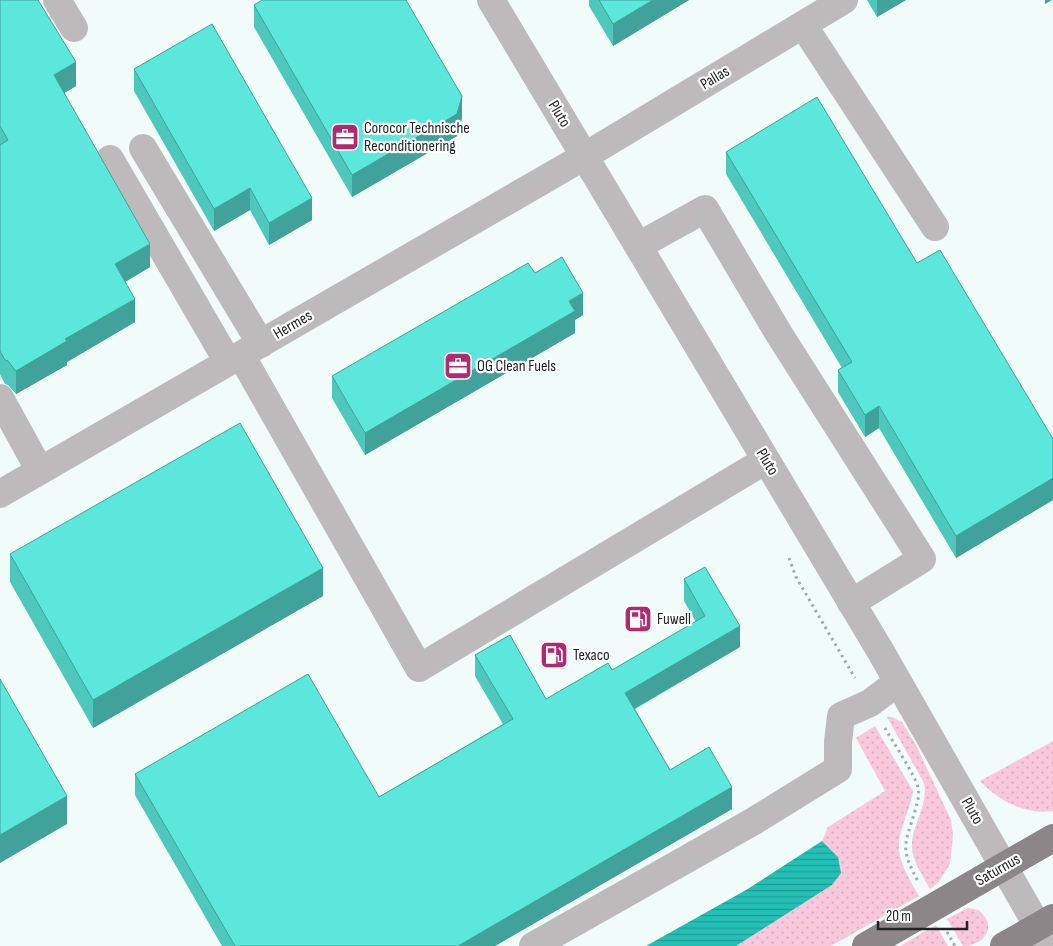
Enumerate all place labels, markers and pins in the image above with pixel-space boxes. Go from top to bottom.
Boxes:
place label: Corocor Technische Reconditionering [364,119,470,156]
office icon: Corocor Technische Reconditionering [330,122,360,152]
office icon: OG Clean Fuels [443,351,473,381]
place label: OG Clean Fuels [477,357,556,376]
fuel station icon: Fuwell [623,604,653,634]
place label: Fuwell [657,610,691,629]
fuel station icon: Texaco [539,640,569,670]
place label: Texaco [573,646,610,665]

